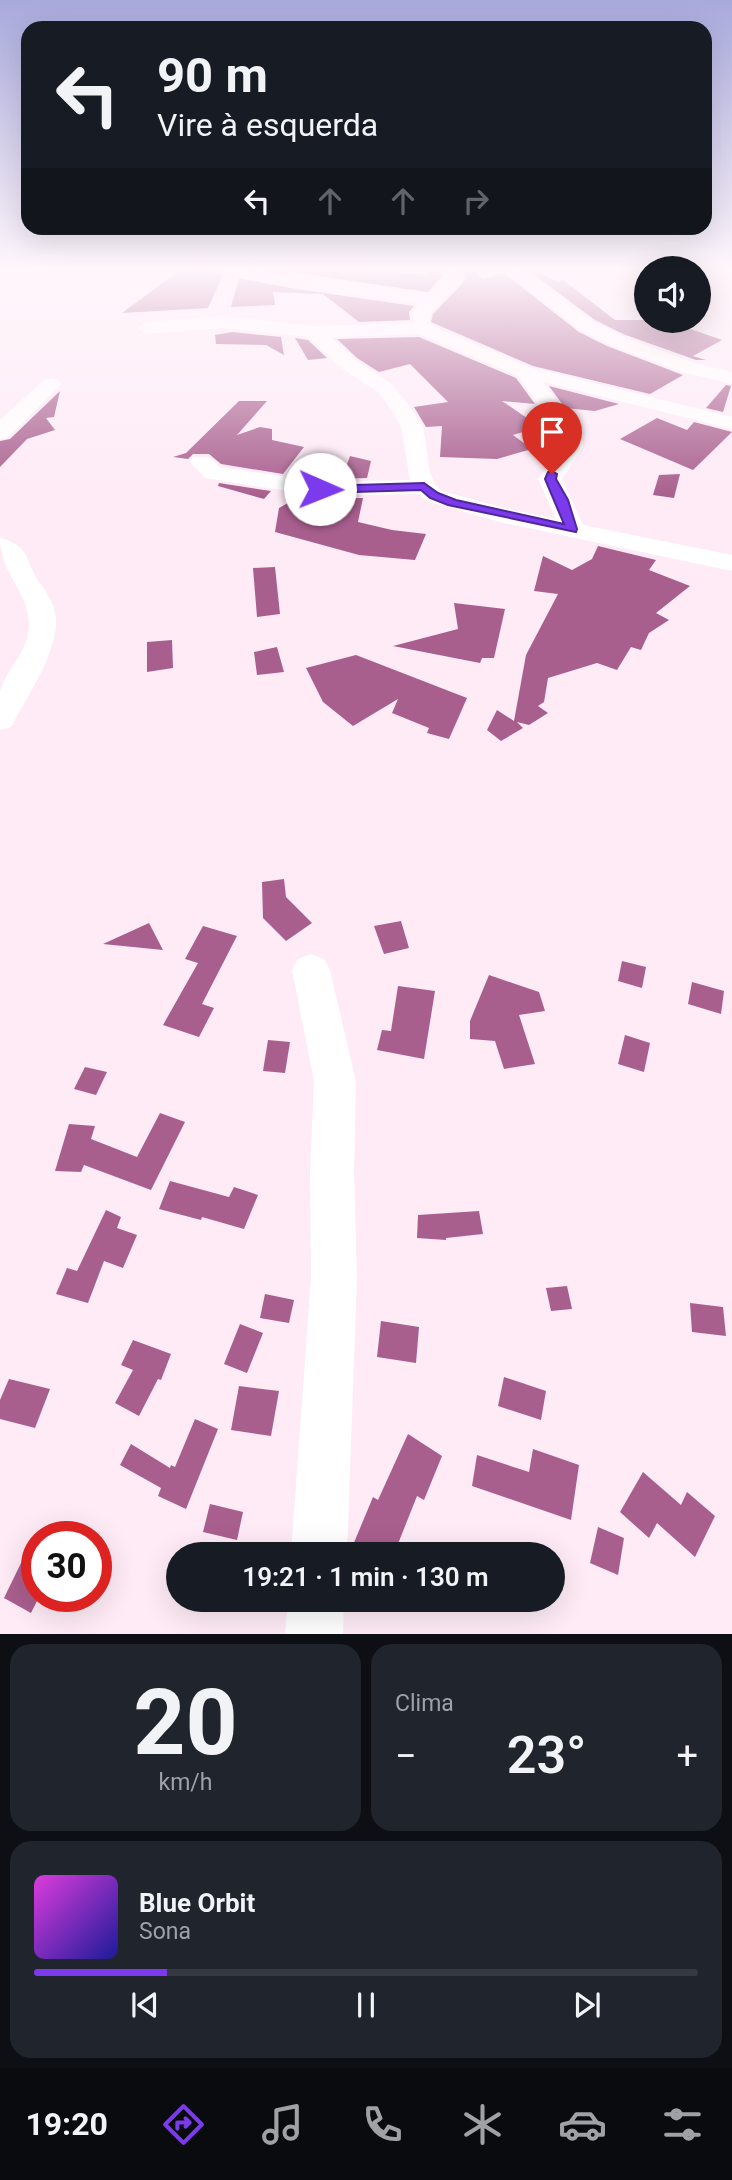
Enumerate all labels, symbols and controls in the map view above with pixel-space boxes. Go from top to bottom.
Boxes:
text: 90 m [157,47,268,104]
icon: left [42,49,133,140]
text: Vire à esquerda [157,106,378,144]
icon: left [238,182,276,220]
icon: ahead [311,182,349,220]
icon: ahead [384,182,422,220]
icon: right [457,182,495,220]
map controls [634,256,711,333]
button: sound [634,256,711,333]
pin [522,402,582,474]
icon: arrive [533,413,571,451]
position arrow [283,452,357,526]
speed limit sign: 30 [21,1521,112,1612]
text: 19:21 · 1 min · 130 m [242,1562,489,1592]
text: 20 [133,1670,238,1776]
text: Clima [395,1690,454,1717]
text: 23° [507,1725,586,1786]
text: − [395,1734,417,1778]
text: + [676,1734,698,1778]
text: km/h [159,1769,213,1796]
text: Blue Orbit [139,1888,255,1918]
text: Sona [139,1918,191,1945]
icon: previous [126,1986,164,2024]
icon: pause [347,1986,385,2024]
icon: next [568,1986,606,2024]
icon: directions [159,2100,208,2149]
icon: music [258,2100,307,2149]
icon: phone [358,2100,407,2149]
icon: climate [458,2100,507,2149]
icon: car [558,2100,607,2149]
icon: filters [658,2100,707,2149]
text: 19:20 [25,2105,108,2143]

